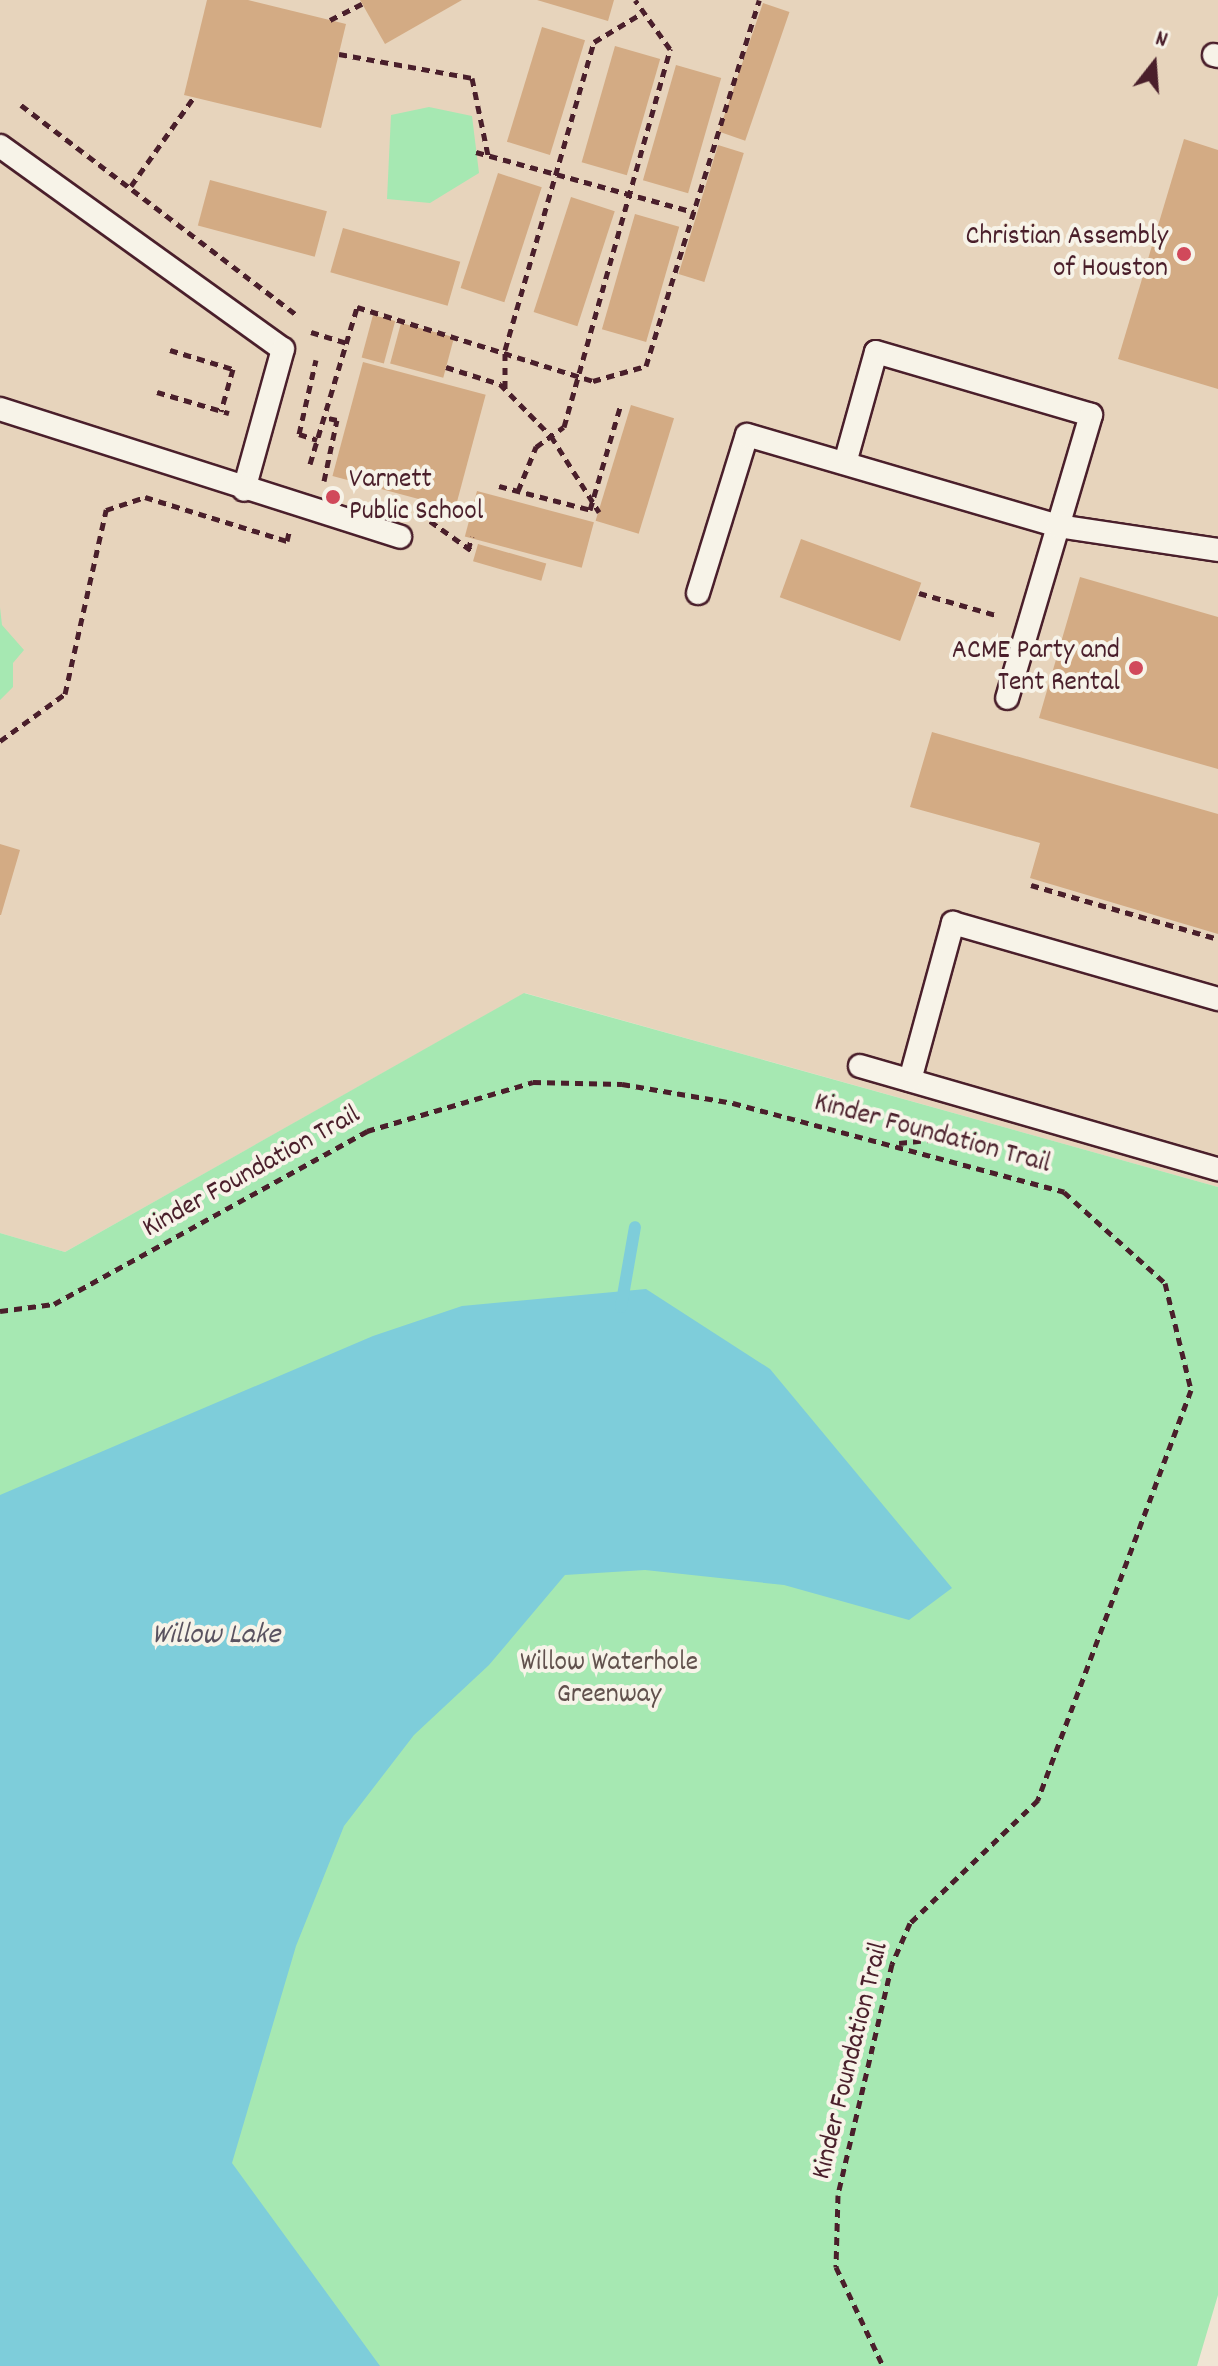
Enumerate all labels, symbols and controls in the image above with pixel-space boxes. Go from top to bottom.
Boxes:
north arrow [1114,24,1194,104]
text: N [1151,24,1171,57]
place label: Christian Assembly of Houston [966,221,1168,287]
marker: Christian Assembly of Houston [1175,245,1193,263]
place label: Varnett Public School [349,464,483,530]
marker: Varnett Public School [324,488,342,506]
place label: ACME Party and Tent Rental [952,635,1120,701]
marker: ACME Party and Tent Rental [1127,659,1145,677]
street label: Kinder Foundation Trail [810,1087,1054,1183]
street label: Kinder Foundation Trail [137,1099,367,1247]
water label: Willow Lake [152,1619,280,1655]
park label: Willow Waterhole Greenway [520,1647,698,1713]
street label: Kinder Foundation Trail [806,1939,898,2183]

